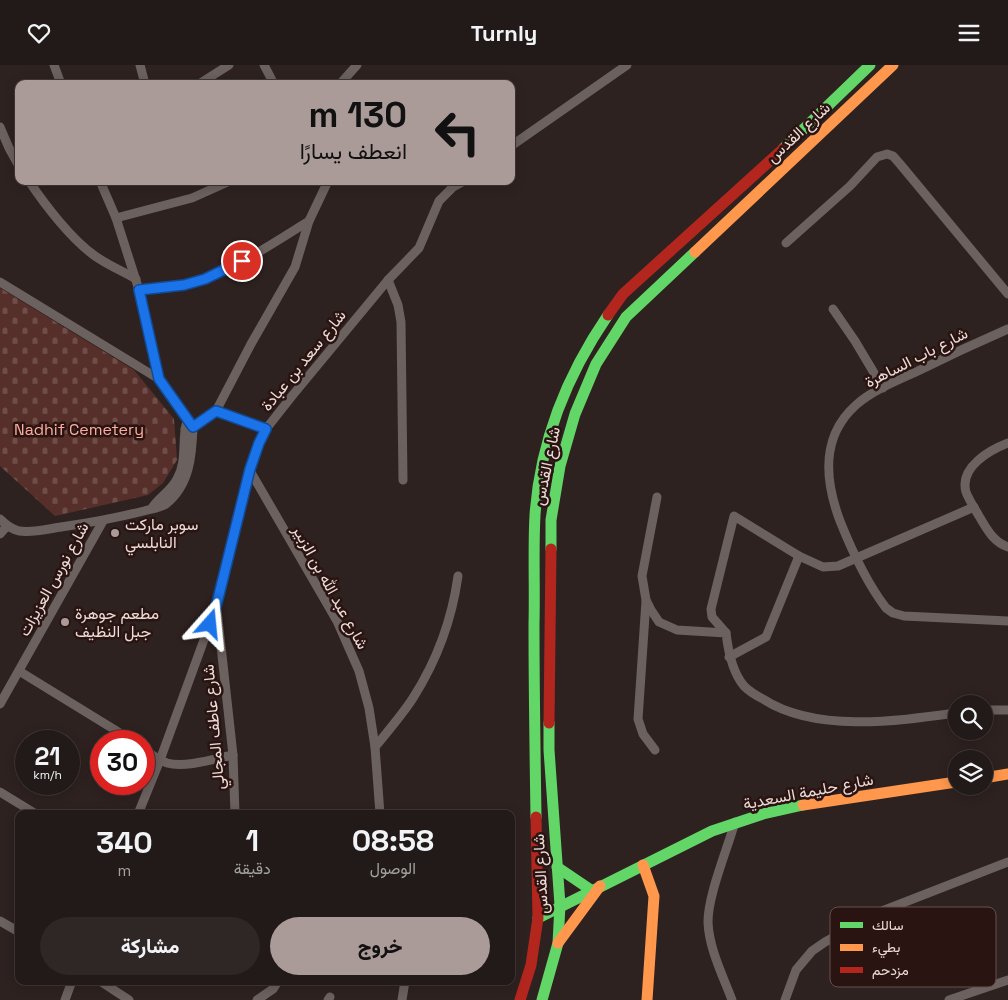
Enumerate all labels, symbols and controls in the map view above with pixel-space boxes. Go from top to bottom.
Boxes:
icon: heart [25,19,53,47]
text: Turnly [471,19,537,47]
icon: menu [955,19,983,47]
text: 130 m [308,93,407,137]
street label: شارع القدس [762,97,835,168]
icon: left [425,100,490,165]
text: انعطف يسارًا [300,137,407,165]
pin [221,240,263,282]
icon: arrive [228,247,256,275]
street label: شارع سعد بن عبادة [256,305,351,416]
street label: شارع باب الساهرة [861,322,972,393]
park label: Nadhif Cemetery [14,419,144,440]
street label: شارع القدس [528,425,566,508]
place label: سوبر ماركت النابلسي [125,514,198,556]
street label: شارع نورس العزيزات [13,519,94,640]
street label: شارع عبد الله بن الزبير [286,521,373,654]
marker: سوبر ماركت النابلسي [109,527,121,539]
position arrow [183,597,235,649]
place label: مطعم جوهرة جبل النظيف [75,603,159,642]
marker: مطعم جوهرة جبل النظيف [59,616,71,628]
street label: شارع عاطف المجالي [198,663,232,791]
map controls [948,695,993,795]
button: search [948,695,993,740]
speed limit sign: 30 [90,730,155,795]
text: 21 [34,740,61,772]
button: layers [948,750,993,795]
text: km/h [33,767,62,783]
street label: شارع حليمة السعدية [741,769,875,815]
text: 1 [245,821,259,860]
text: 08:58 [352,821,434,860]
text: 340 [96,823,153,862]
street label: شارع القدس [528,833,554,914]
text: دقيقة [234,858,271,879]
text: الوصول [370,858,416,879]
text: m [117,860,131,881]
legend [830,907,996,987]
text: سالك [872,916,903,934]
button: مشاركة [40,917,260,975]
button: خروج [270,917,490,975]
text: بطيء [872,938,900,959]
text: مزدحم [872,961,909,979]

